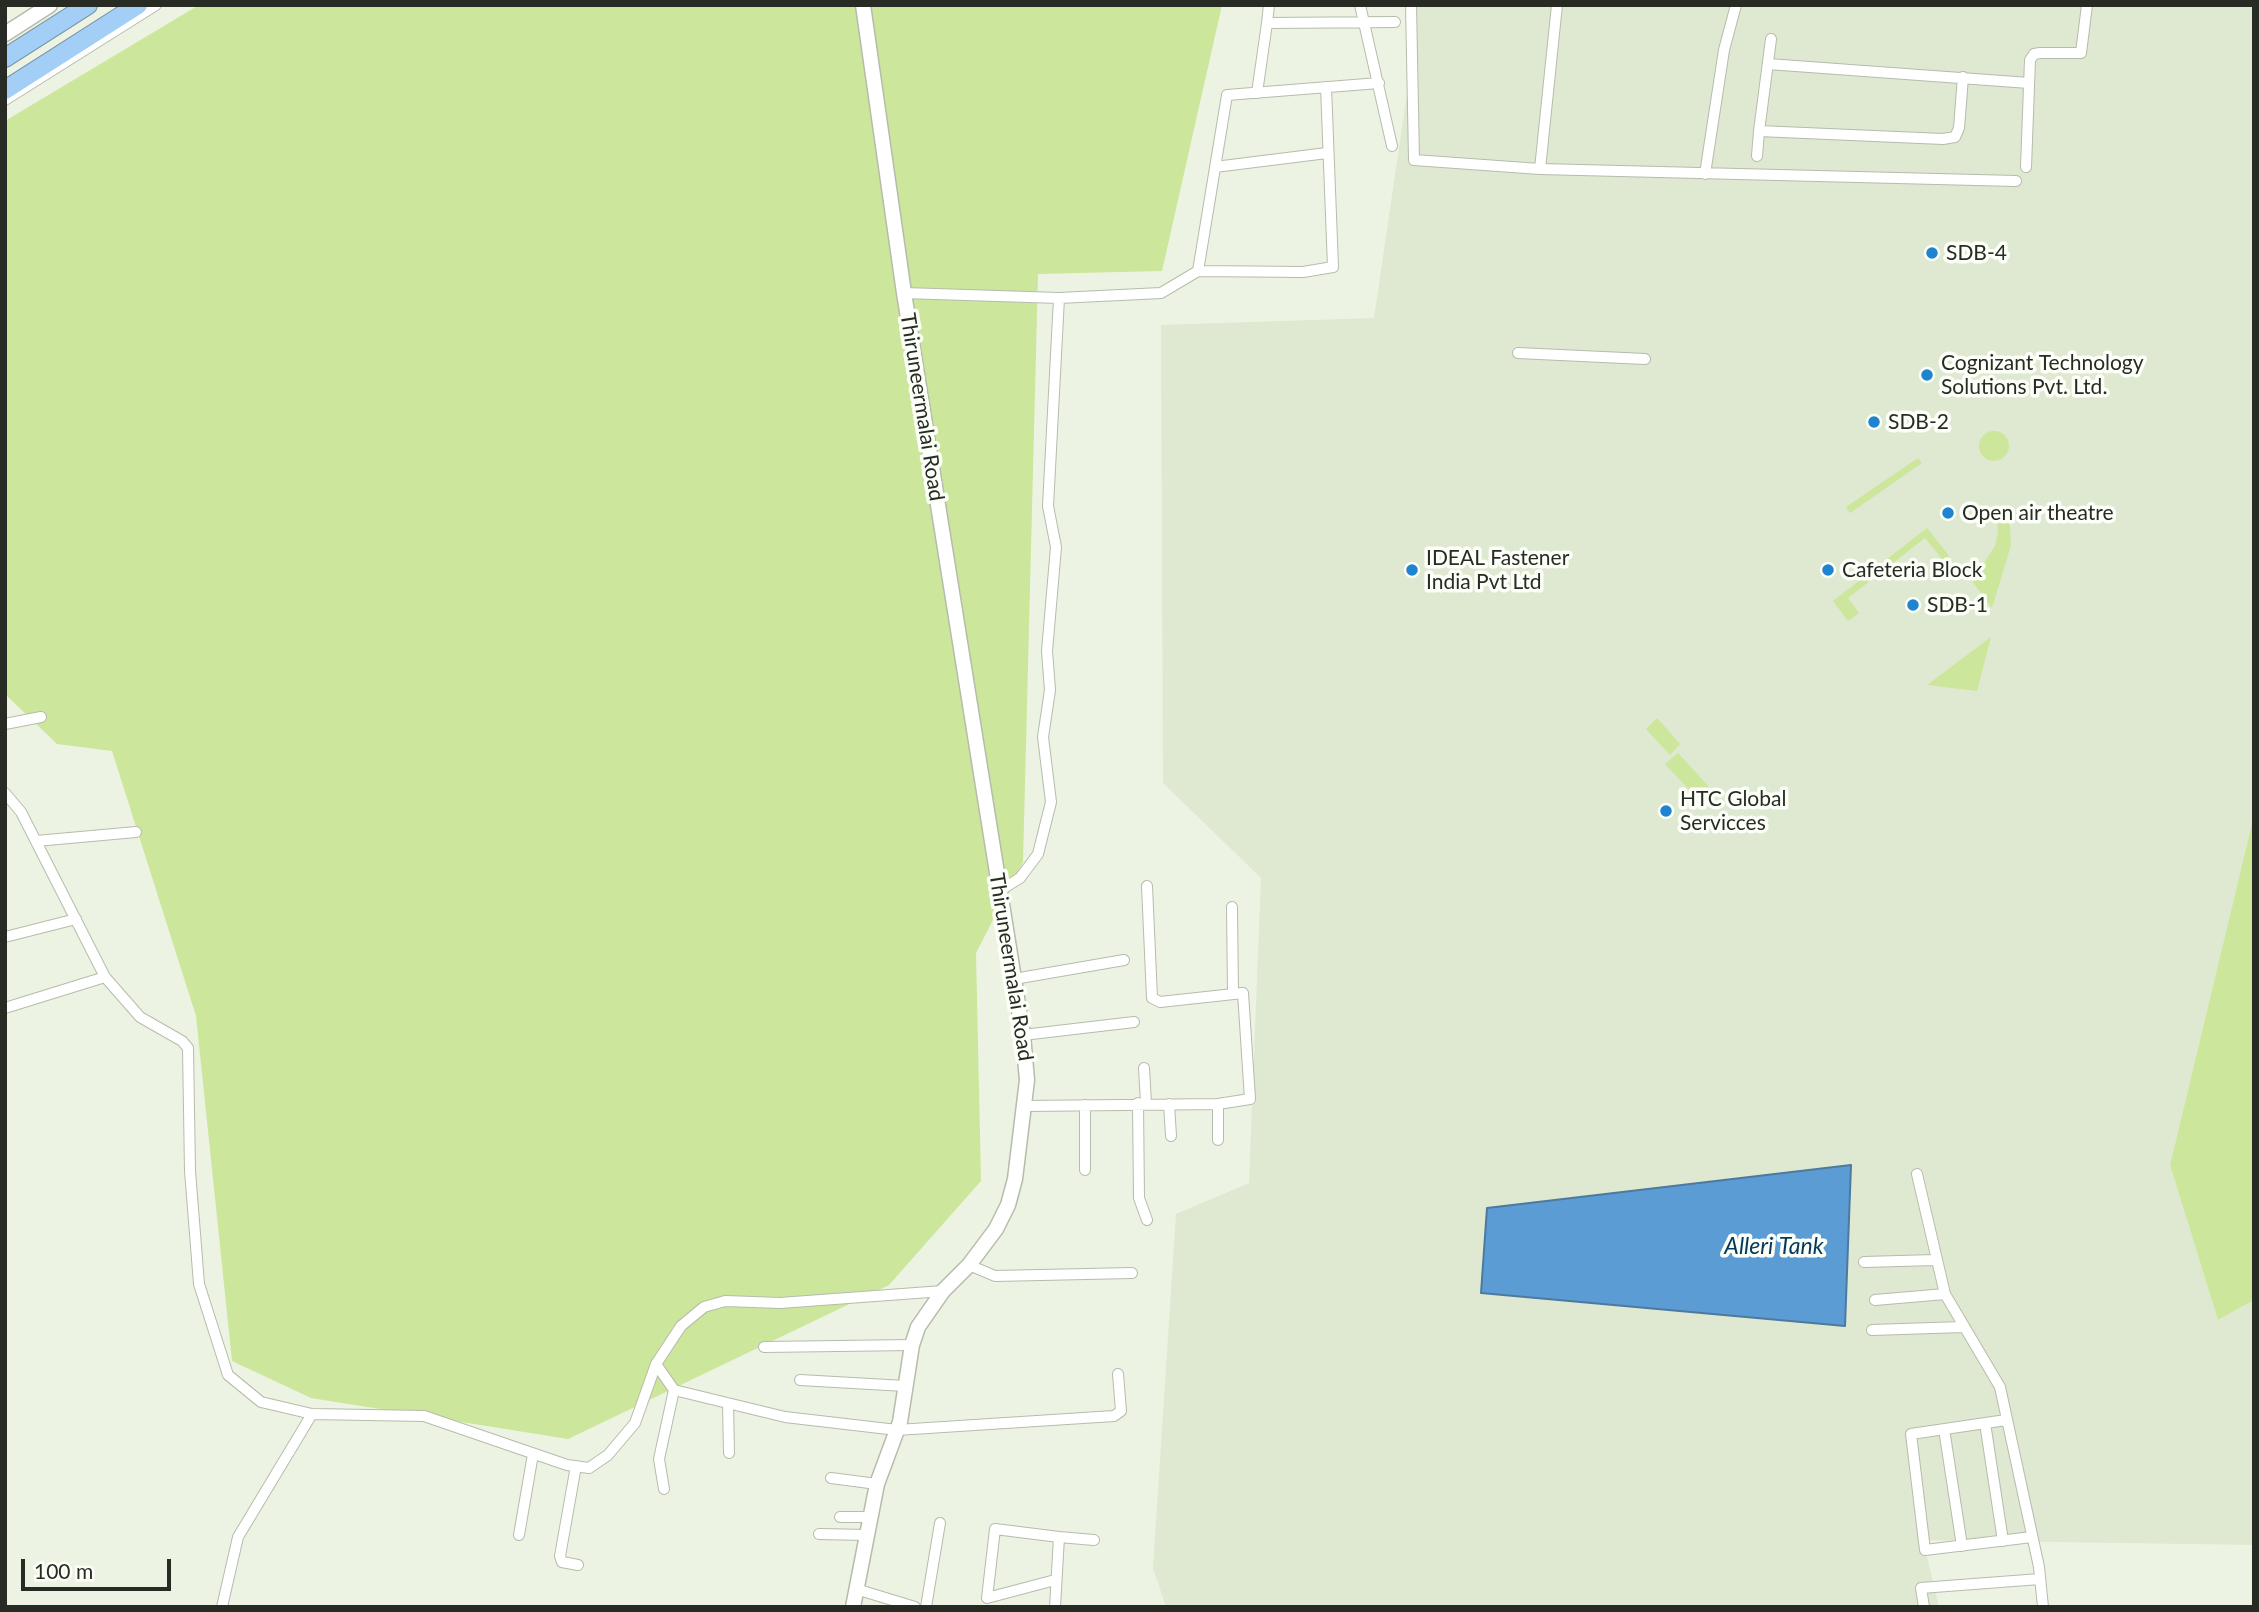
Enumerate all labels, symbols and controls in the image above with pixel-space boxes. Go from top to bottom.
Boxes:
place label: SDB-4 [1946,240,2007,266]
marker: SDB-4 [1924,245,1940,261]
street label: Thiruneermalai Road [895,311,949,503]
place label: Cognizant Technology Solutions Pvt. Ltd. [1941,350,2144,400]
marker: Cognizant Technology Solutions Pvt. Ltd. [1919,367,1935,383]
place label: SDB-2 [1888,409,1949,435]
marker: SDB-2 [1866,414,1882,430]
place label: Open air theatre [1962,500,2114,526]
marker: Open air theatre [1940,505,1956,521]
place label: IDEAL Fastener India Pvt Ltd [1426,545,1569,595]
place label: Cafeteria Block [1842,557,1982,583]
marker: IDEAL Fastener India Pvt Ltd [1404,562,1420,578]
marker: Cafeteria Block [1820,562,1836,578]
place label: SDB-1 [1927,592,1988,618]
marker: SDB-1 [1905,597,1921,613]
place label: HTC Global Servicces [1680,786,1786,836]
marker: HTC Global Servicces [1658,803,1674,819]
street label: Thiruneermalai Road [984,871,1038,1063]
water label: Alleri Tank [1724,1233,1824,1261]
scale bar [24,1546,175,1590]
text: 100 m [34,1558,93,1583]

